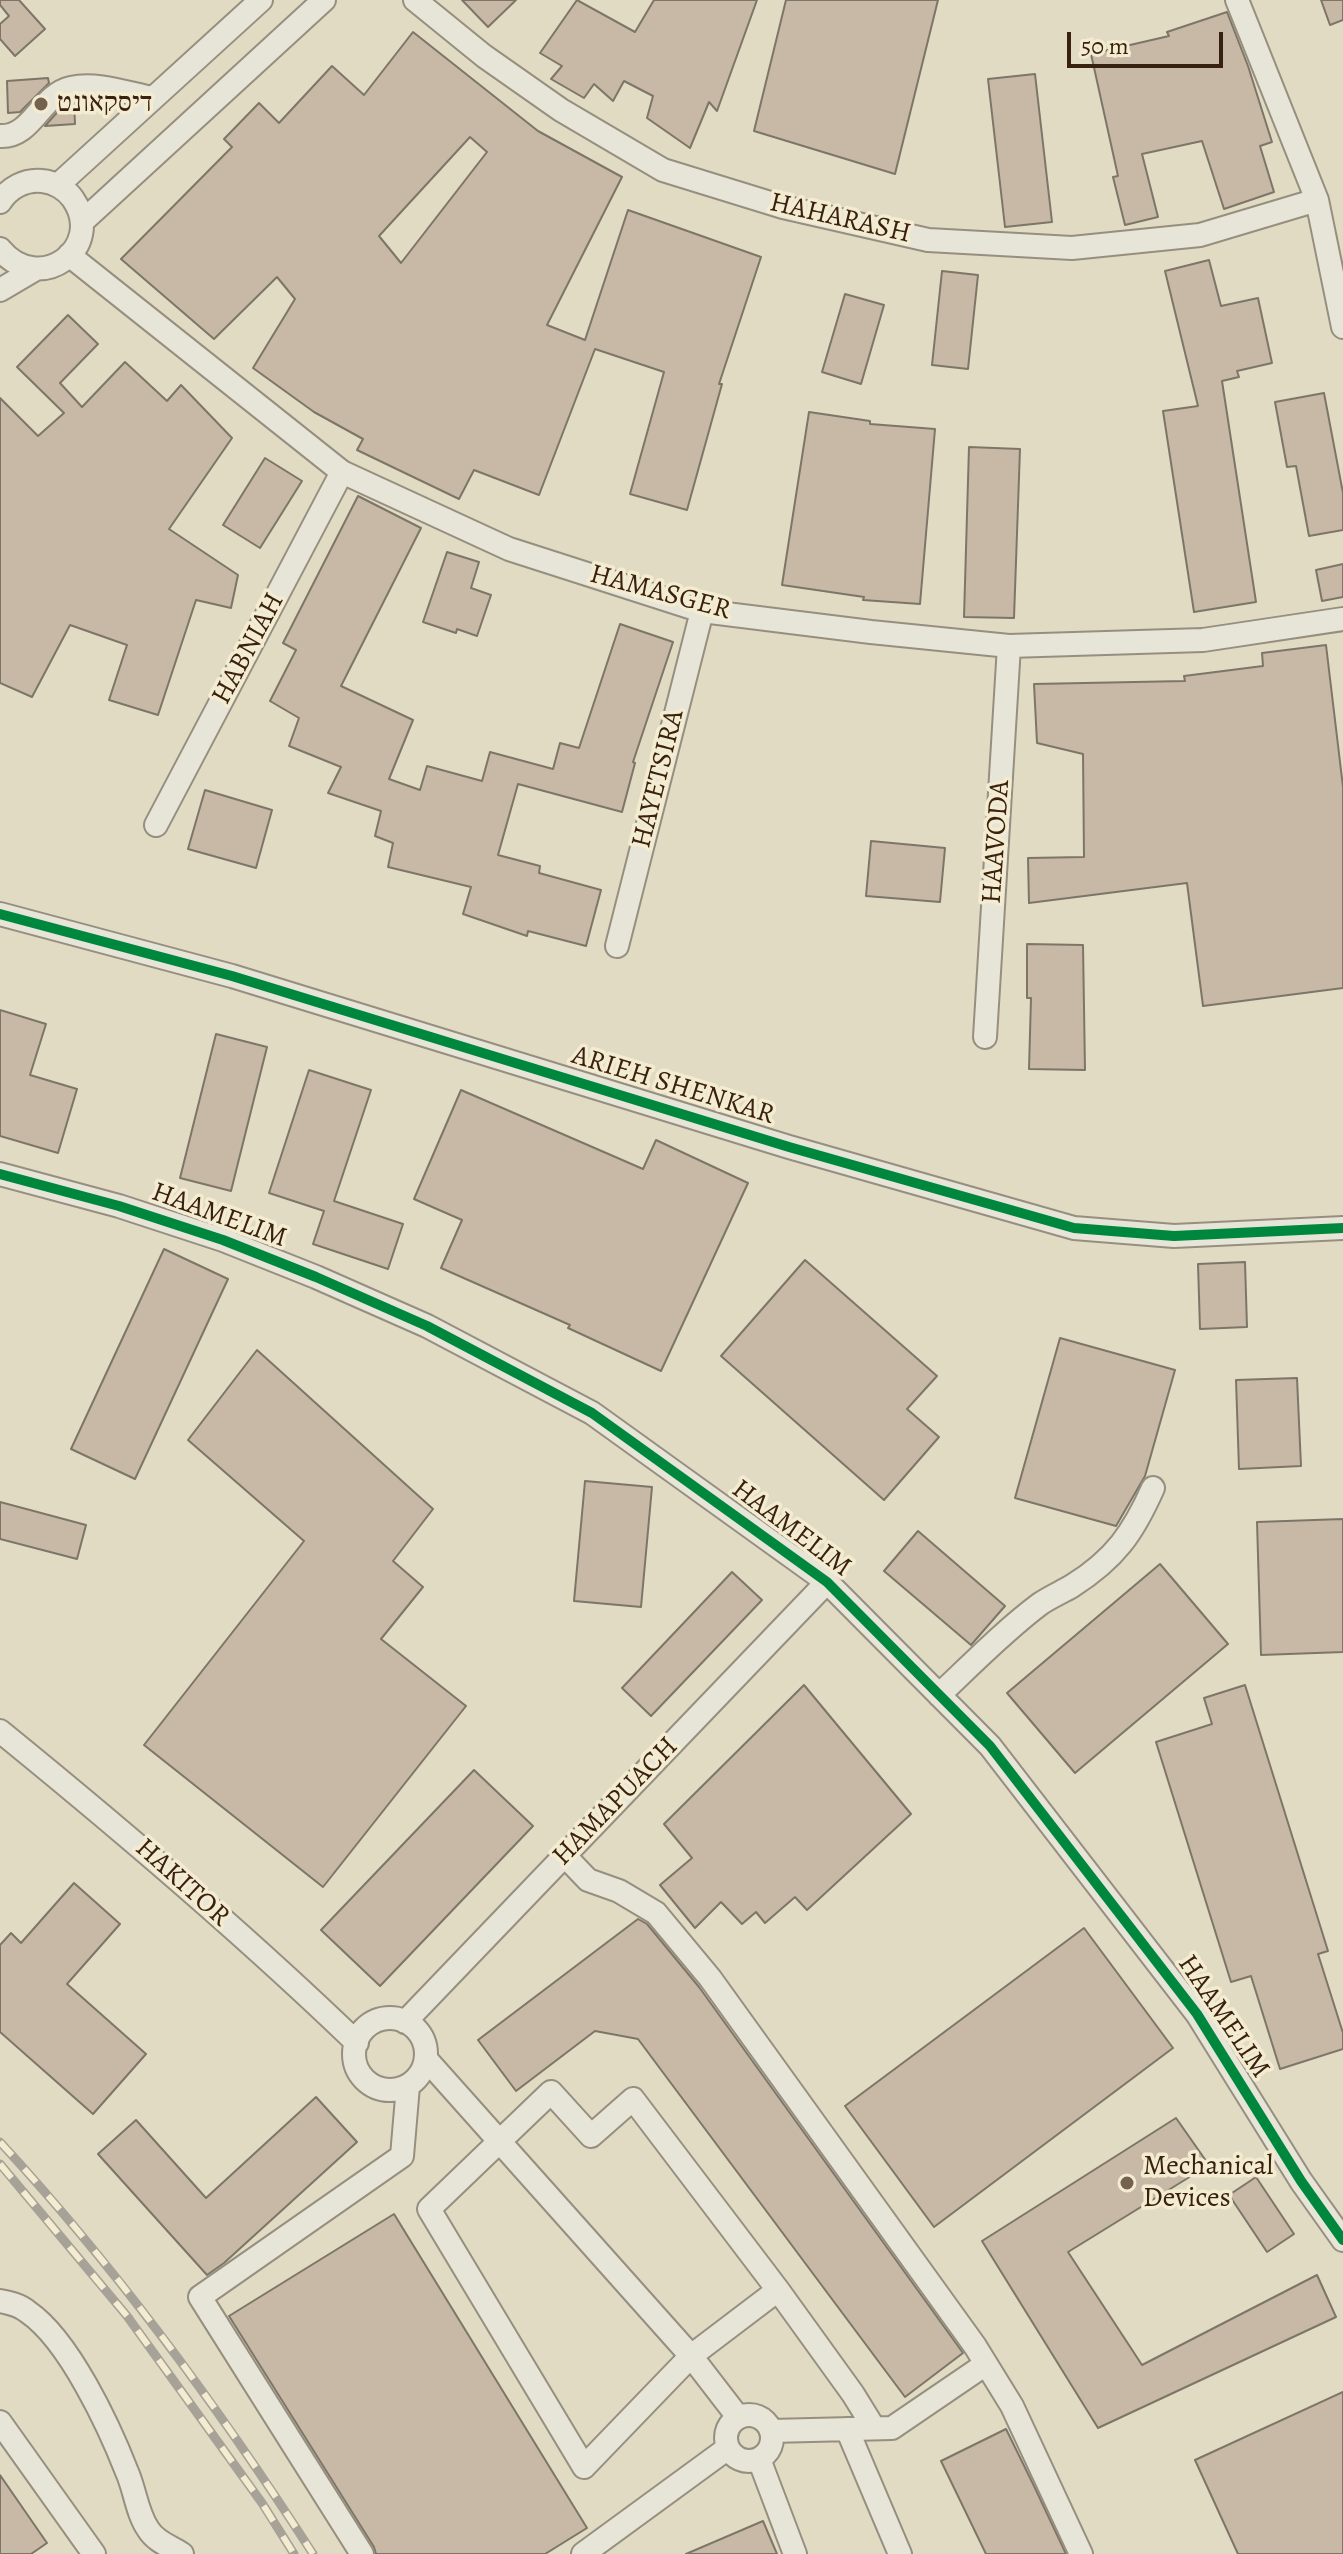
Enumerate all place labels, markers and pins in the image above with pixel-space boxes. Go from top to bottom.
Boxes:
place label: דיסקאונט [57,87,152,121]
marker: דיסקאונט [32,95,50,113]
place label: Mechanical Devices [1143,2150,1273,2216]
marker: Mechanical Devices [1118,2174,1136,2192]

